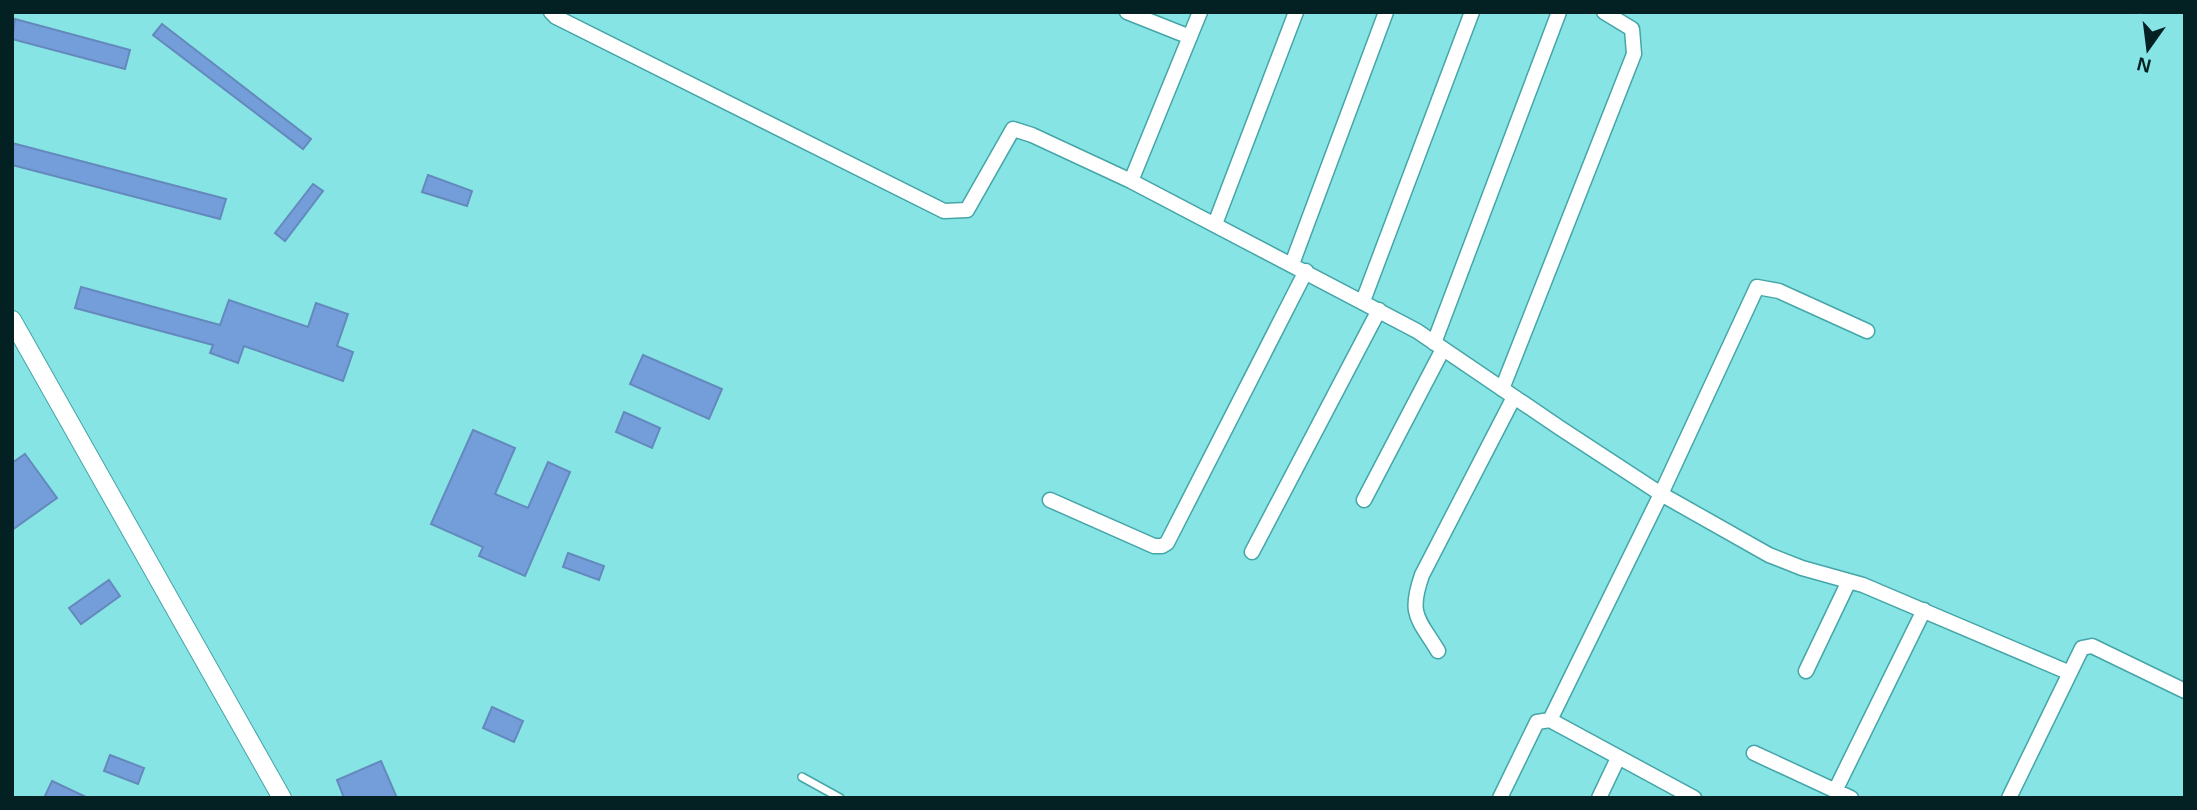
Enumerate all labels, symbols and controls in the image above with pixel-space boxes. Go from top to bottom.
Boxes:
north arrow [2113,14,2183,84]
text: N [2135,53,2153,77]

